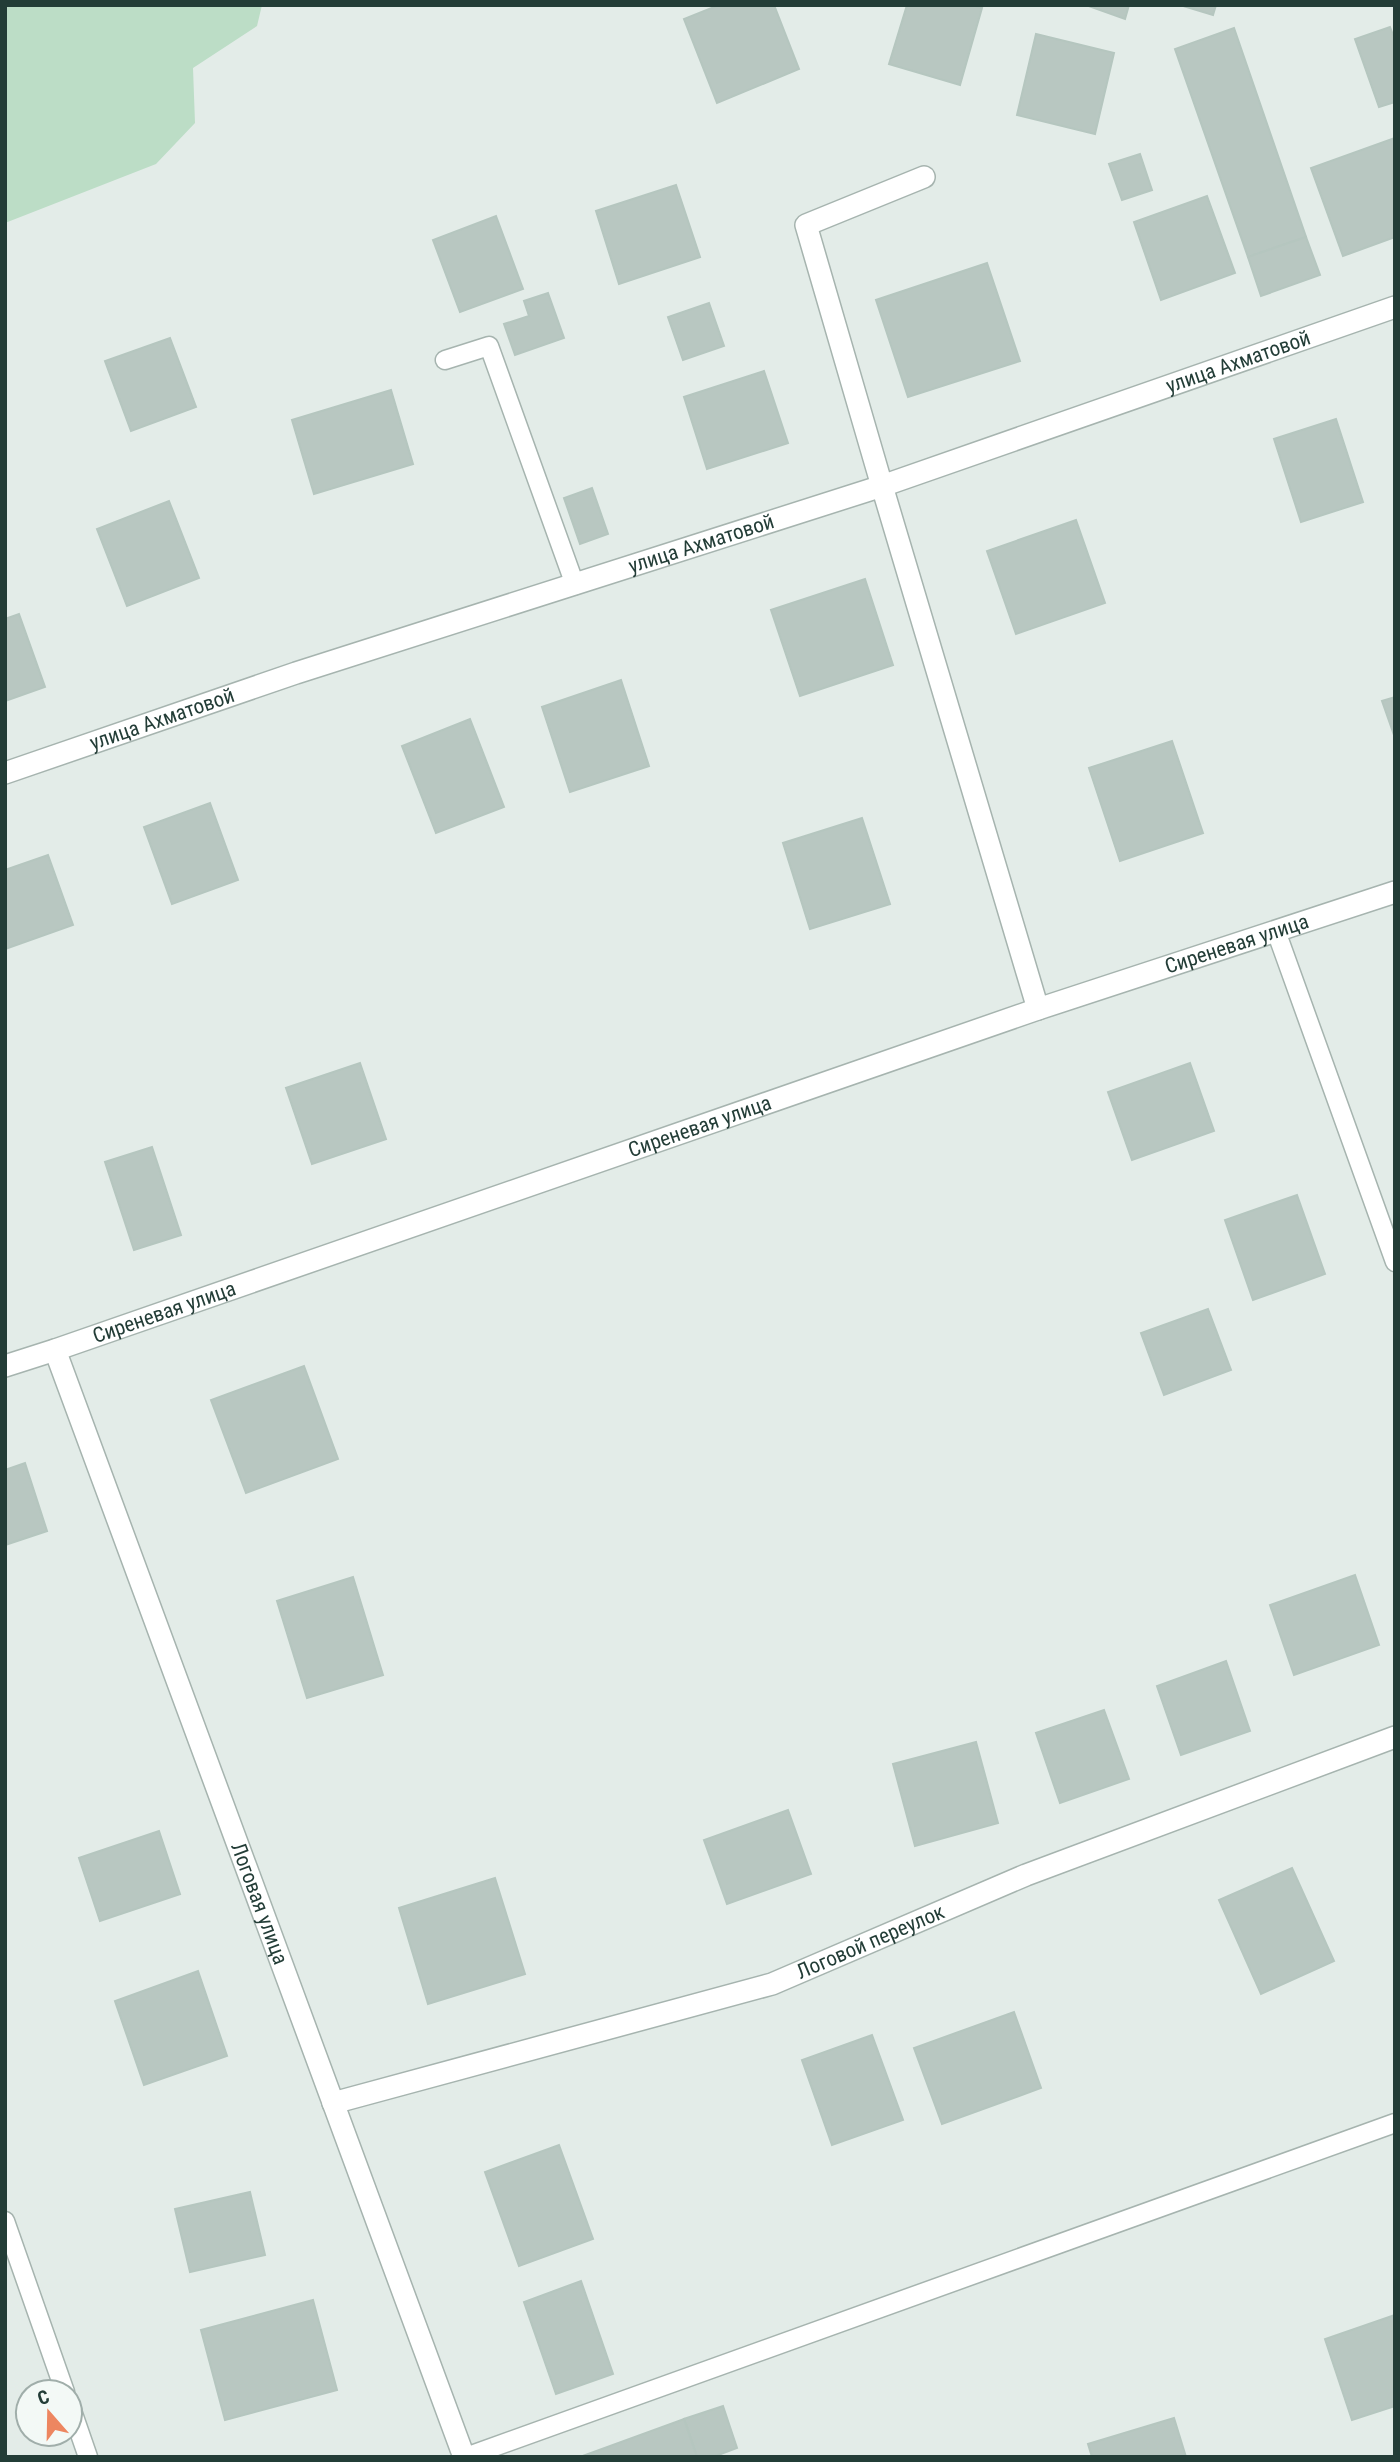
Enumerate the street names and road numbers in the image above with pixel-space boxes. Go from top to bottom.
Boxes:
street label: улица Ахматовой [1163,325,1314,398]
street label: улица Ахматовой [625,509,777,578]
street label: улица Ахматовой [87,683,237,755]
street label: Сиреневая улица [1162,909,1312,979]
street label: Сиреневая улица [625,1090,774,1162]
street label: Сиреневая улица [89,1276,239,1348]
street label: Логовая улица [226,1839,293,1968]
street label: Логовой переулок [793,1899,948,1984]

